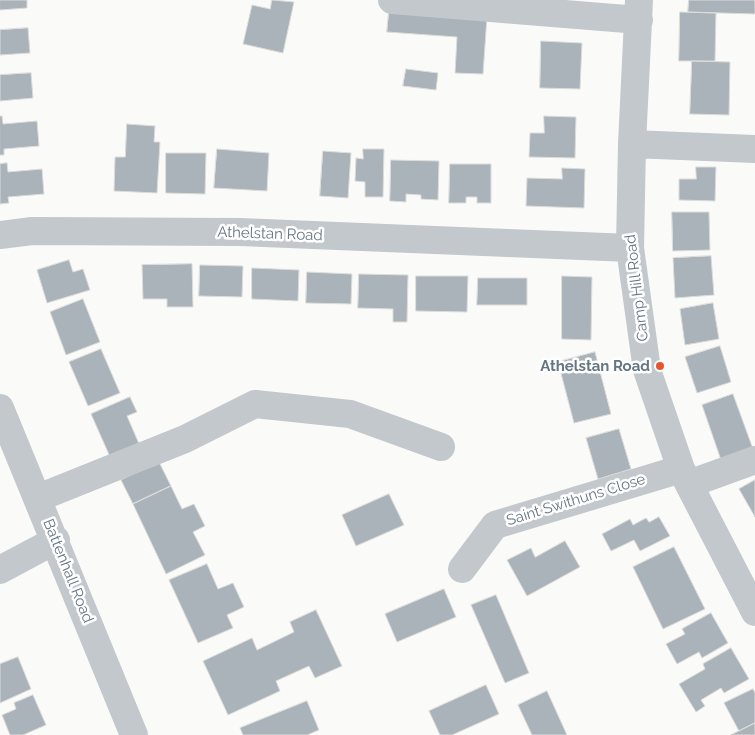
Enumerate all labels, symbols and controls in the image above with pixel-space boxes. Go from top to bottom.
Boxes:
street label: Athelstan Road [217,223,323,245]
street label: Camp Hill Road [622,233,652,343]
place label: Athelstan Road [540,357,650,375]
marker: Athelstan Road [654,360,666,372]
street label: Saint Swithuns Close [504,470,648,530]
street label: Battenhall Road [39,516,97,626]

